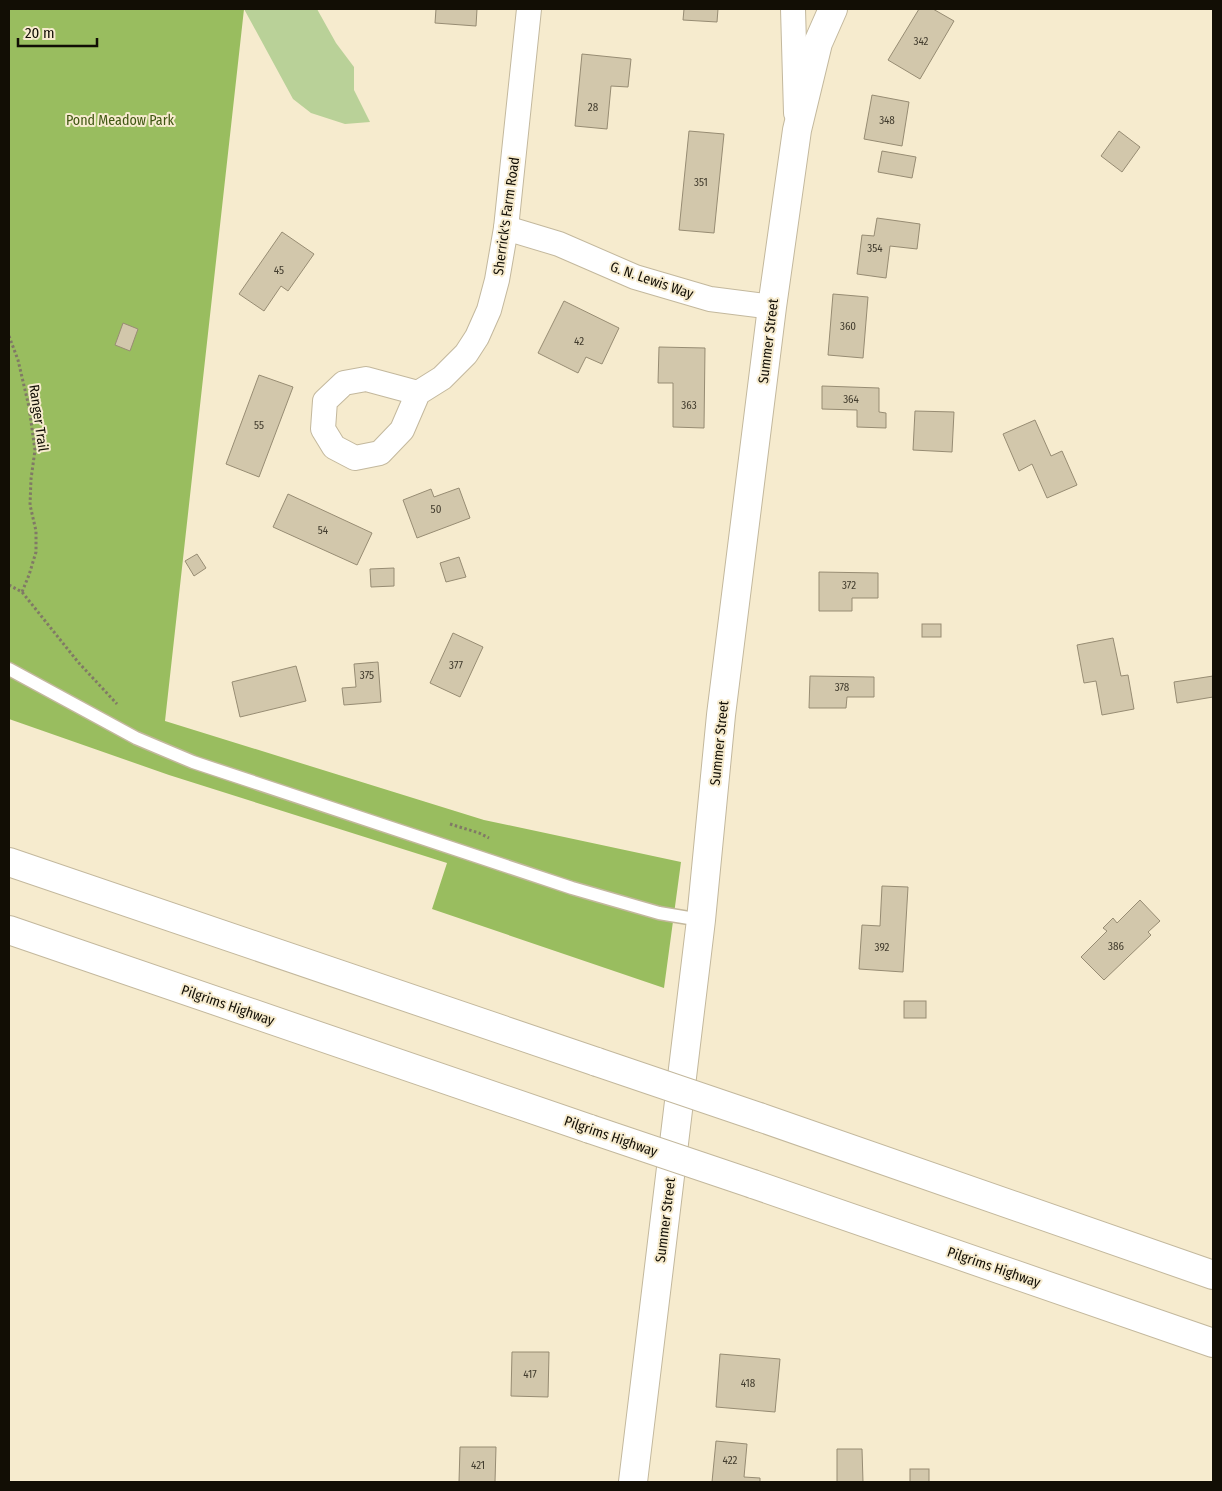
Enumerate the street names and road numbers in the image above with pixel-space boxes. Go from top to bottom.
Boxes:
street label: Sherrick's Farm Road [490,156,523,276]
street label: G. N. Lewis Way [608,258,696,303]
street label: Summer Street [755,297,782,384]
street label: Ranger Trail [25,383,52,453]
street label: Summer Street [707,699,732,786]
street label: Pilgrims Highway [179,982,277,1030]
street label: Pilgrims Highway [562,1113,660,1161]
street label: Summer Street [652,1176,679,1263]
street label: Pilgrims Highway [945,1244,1043,1292]

